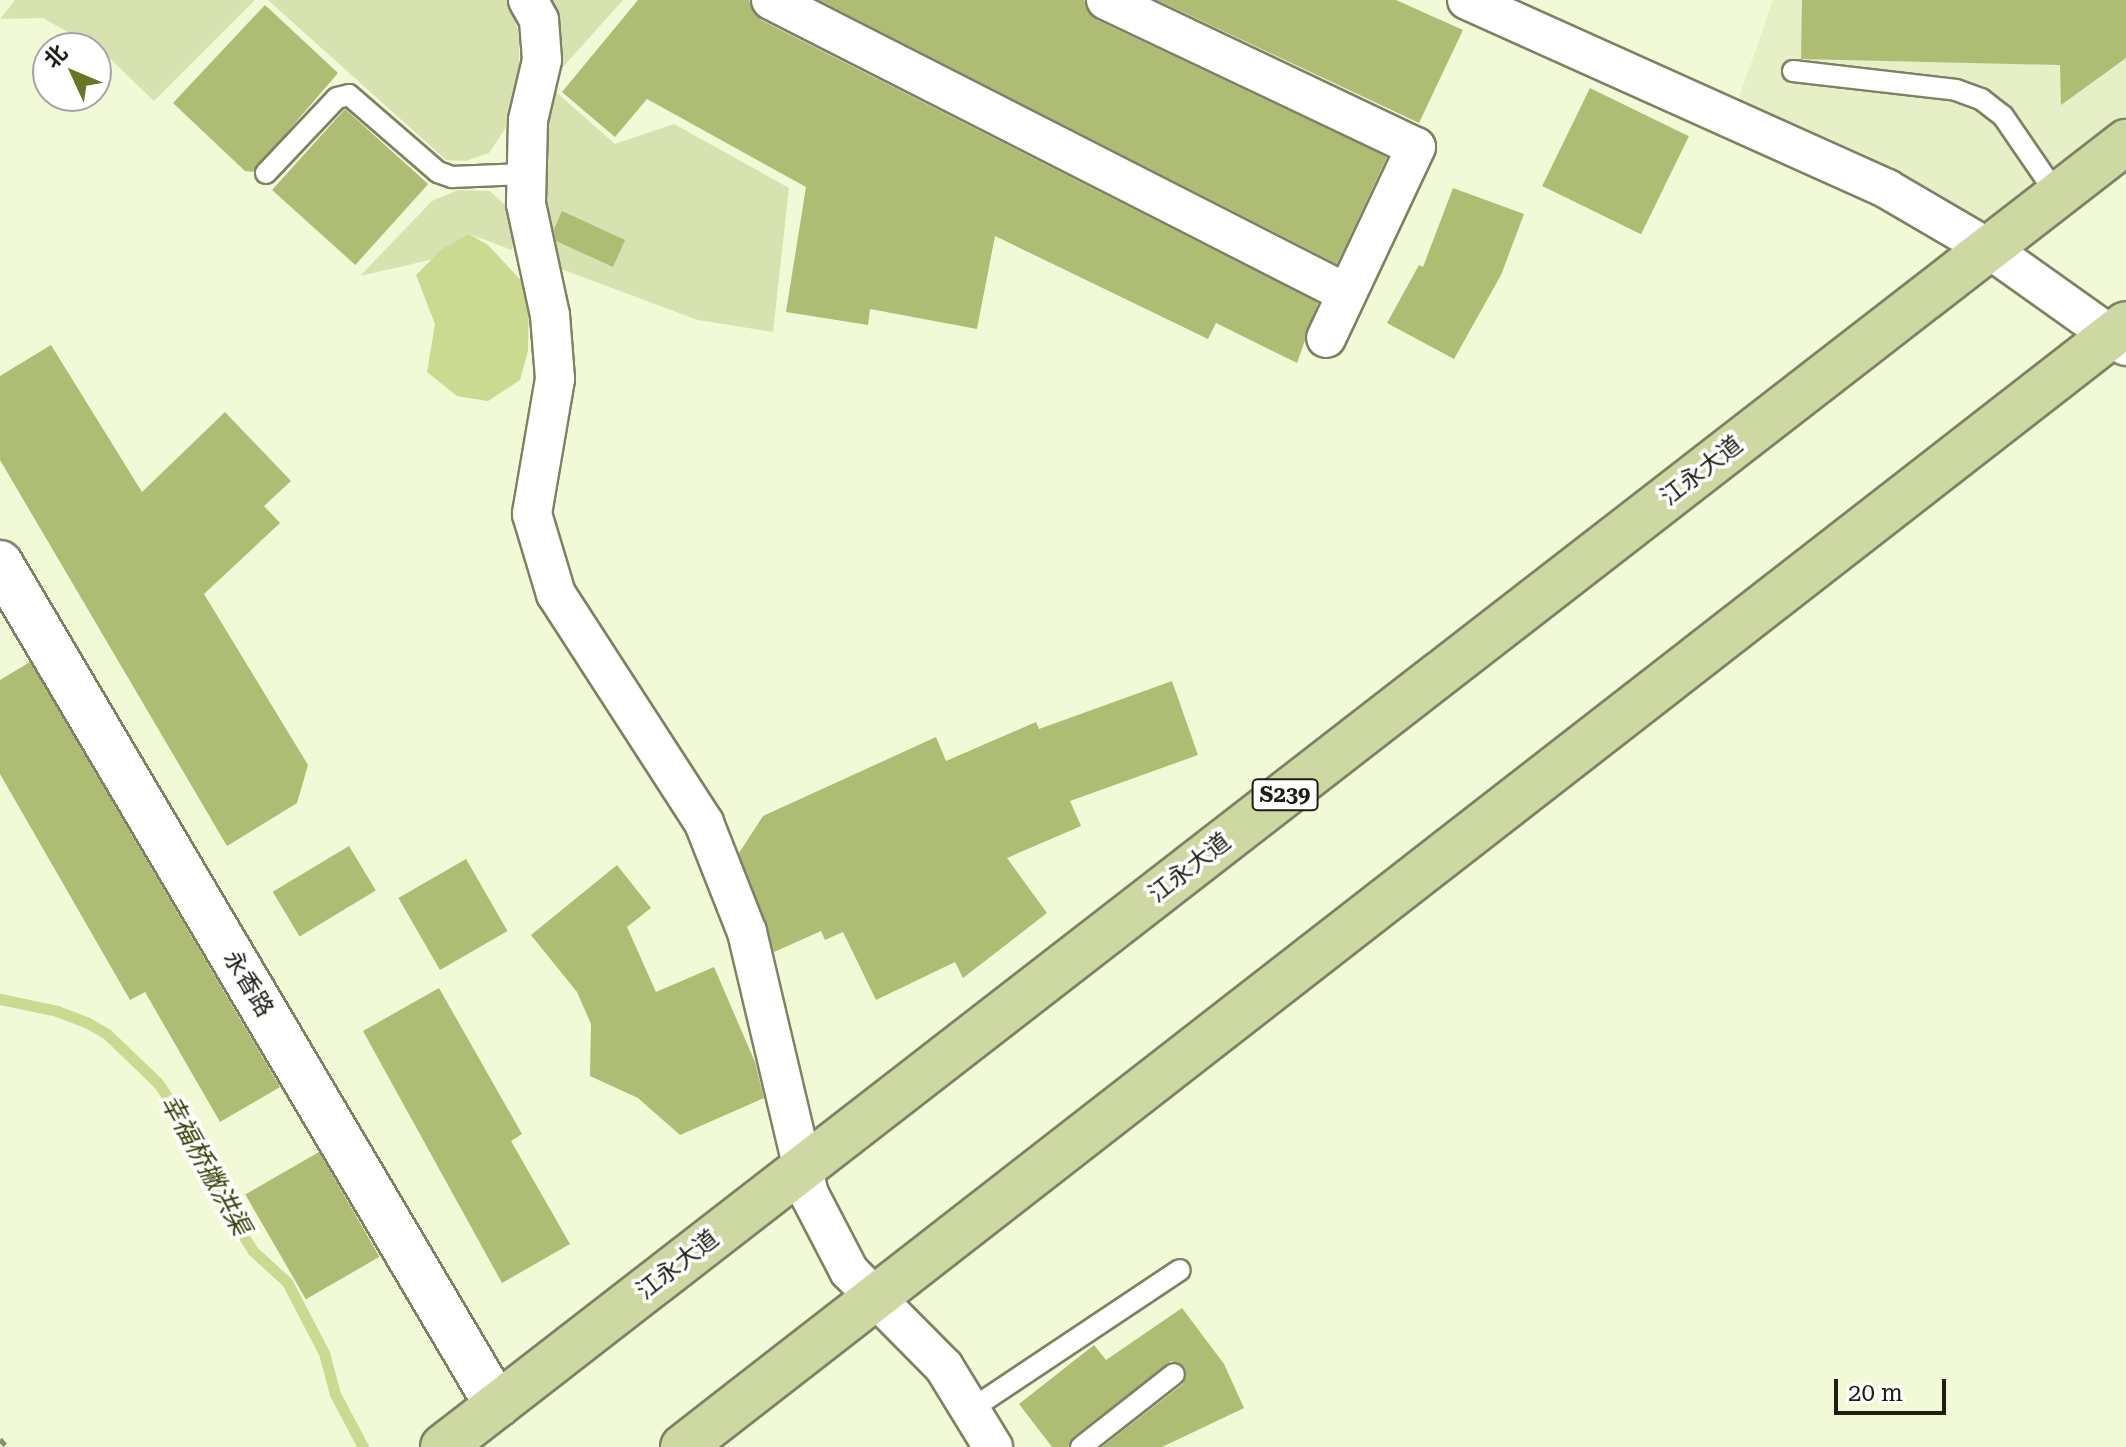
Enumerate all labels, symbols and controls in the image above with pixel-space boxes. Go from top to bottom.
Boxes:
north arrow [32,32,112,112]
text: 北 [39,40,72,73]
street label: 江永大道 [1655,430,1749,512]
road number: S239 [1251,777,1319,813]
street label: 江永大道 [1143,827,1237,909]
street label: 永香路 [217,946,279,1022]
water label: 幸福桥撇洪渠 [154,1089,256,1241]
street label: 江永大道 [631,1224,725,1306]
scale bar [1838,1363,1950,1413]
text: 20 m [1848,1379,1903,1407]

